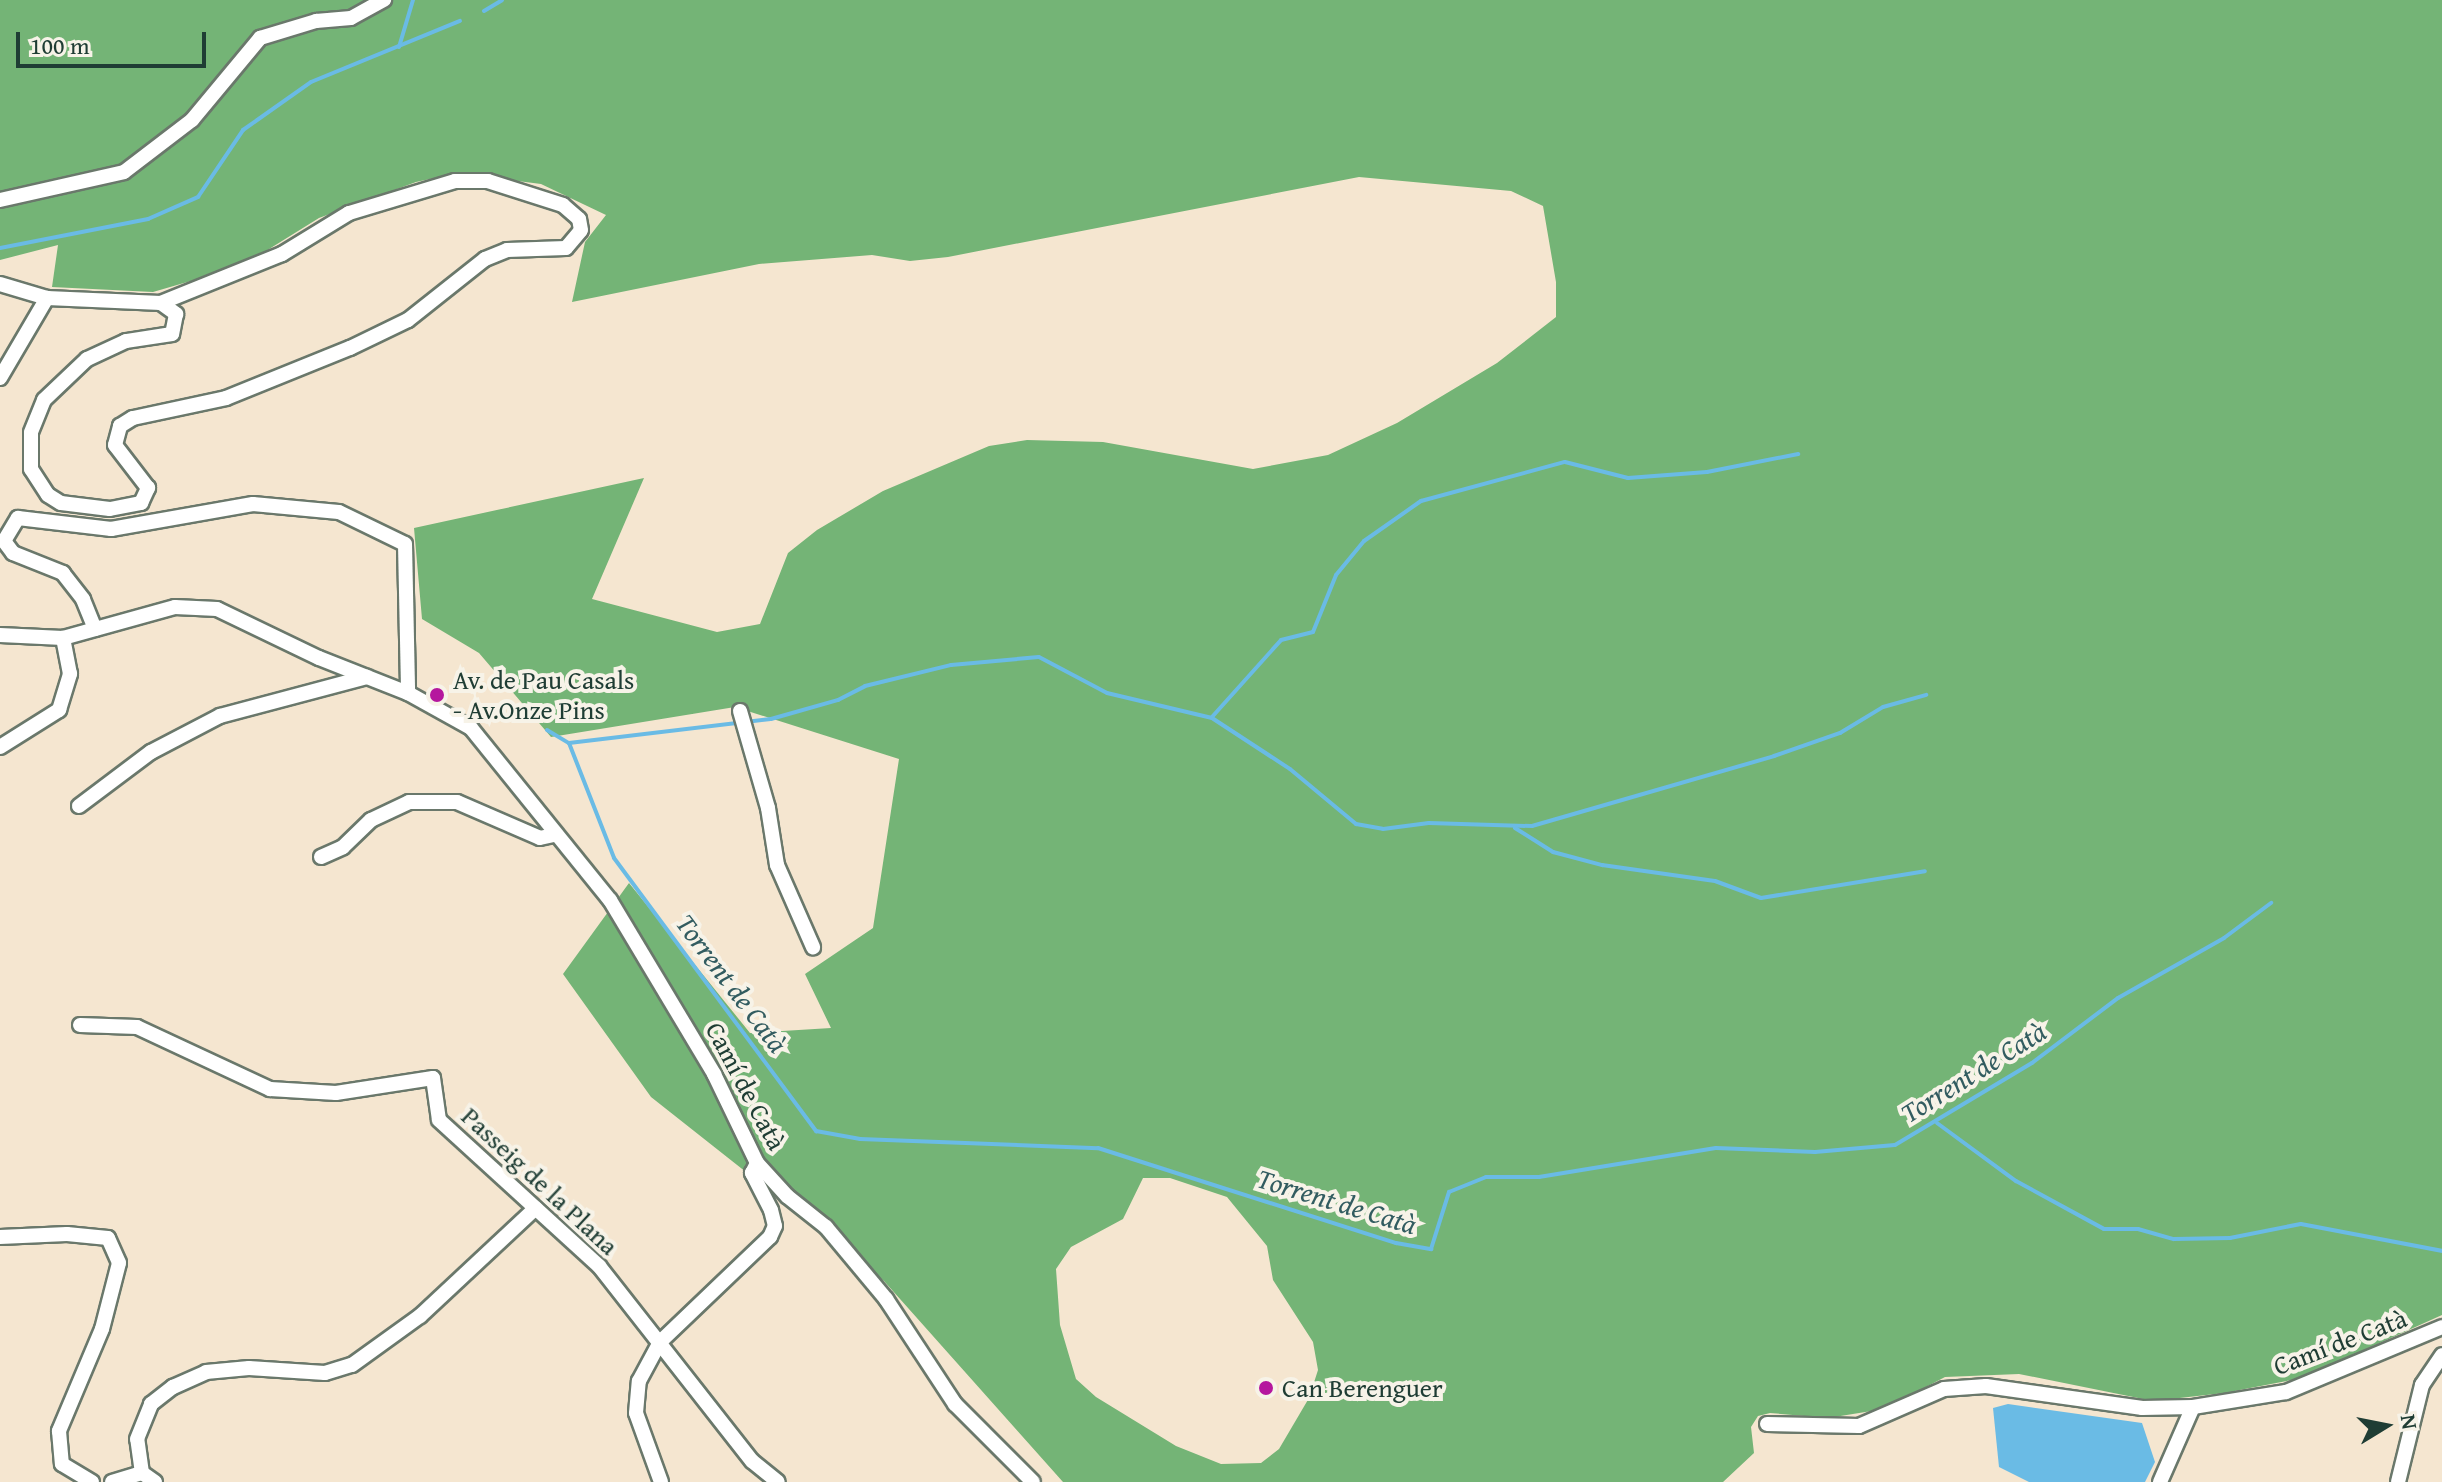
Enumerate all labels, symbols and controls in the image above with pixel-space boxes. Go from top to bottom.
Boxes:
scale bar [20,16,210,66]
text: 100 m [30,28,90,63]
place label: Av. de Pau Casals - Av.Onze Pins [453,664,634,726]
marker: Av. de Pau Casals - Av.Onze Pins [428,686,446,704]
water label: Torrent de Catà [669,907,795,1059]
water label: Torrent de Catà [1894,1014,2052,1130]
street label: Camí de Catà [699,1017,793,1155]
street label: Passeig de la Plana [455,1100,625,1262]
water label: Torrent de Catà [1253,1161,1421,1241]
street label: Camí de Catà [2269,1302,2411,1382]
place label: Can Berenguer [1282,1372,1443,1404]
marker: Can Berenguer [1257,1379,1275,1397]
north arrow [2346,1386,2426,1466]
text: N [2393,1412,2427,1432]

